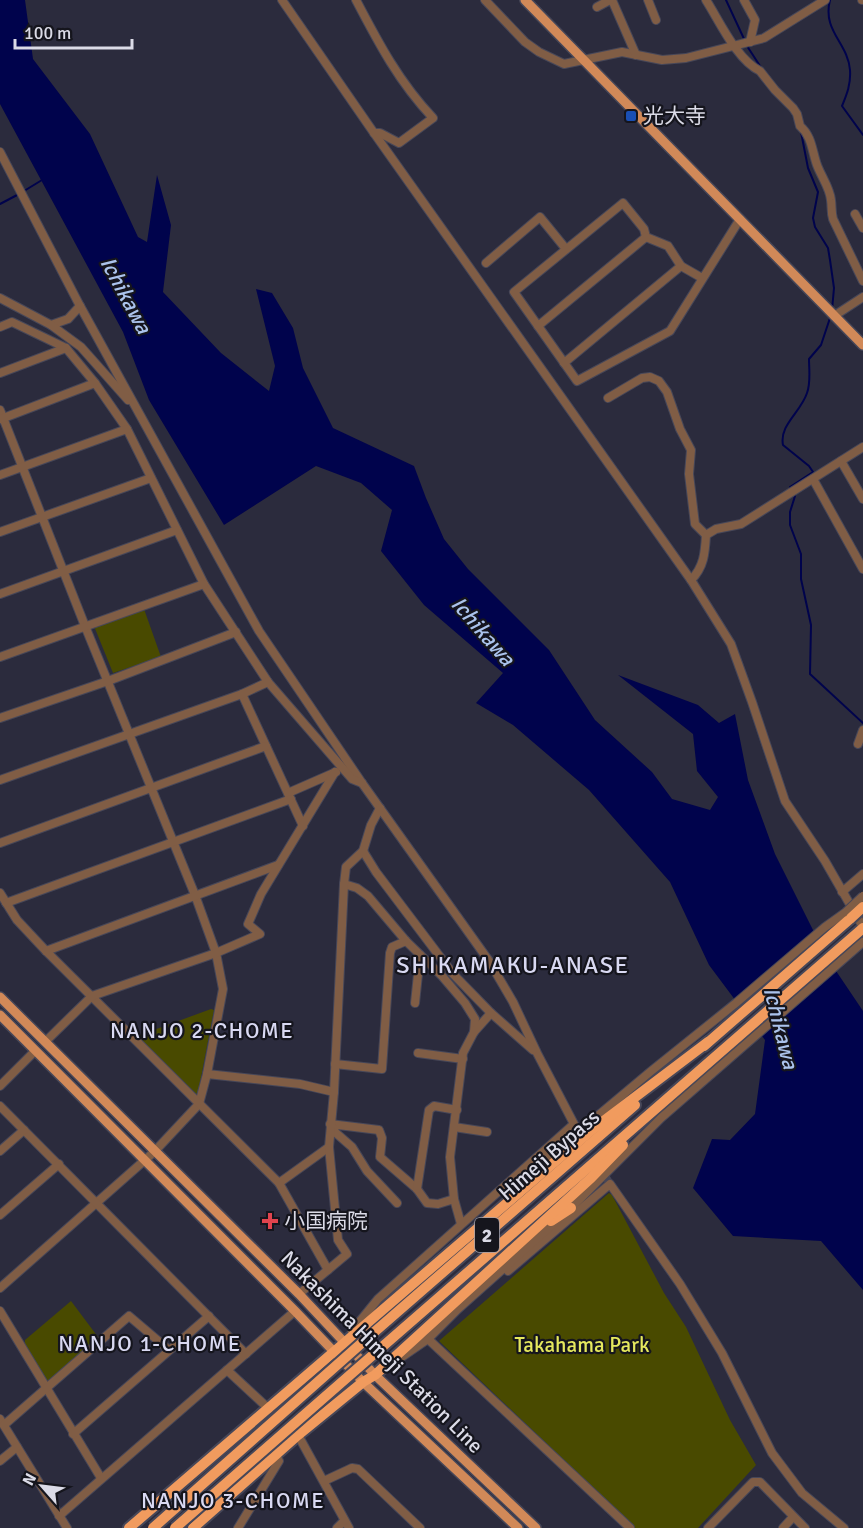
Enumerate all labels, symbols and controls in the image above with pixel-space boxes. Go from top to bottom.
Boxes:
scale bar [15,12,132,50]
text: 100 m [24,22,71,44]
place label: 光大寺 [643,103,706,129]
marker: 光大寺 [624,109,638,123]
water label: Ichikawa [94,252,158,339]
water label: Ichikawa [445,591,521,672]
district label: SHIKAMAKU-ANASE [396,950,630,980]
water label: Ichikawa [758,984,804,1073]
district label: NANJO 2-CHOME [110,1017,294,1044]
street label: Himeji Bypass [493,1104,605,1206]
place label: 小国病院 [284,1208,368,1234]
marker: 小国病院 [261,1212,279,1230]
road number: 2 [475,1218,499,1252]
street label: Nakashima Himeji Station Line [275,1245,489,1459]
district label: NANJO 1-CHOME [58,1330,242,1357]
park label: Takahama Park [514,1332,650,1358]
north arrow [12,1456,72,1516]
text: N [18,1470,41,1489]
district label: NANJO 3-CHOME [141,1487,325,1514]

